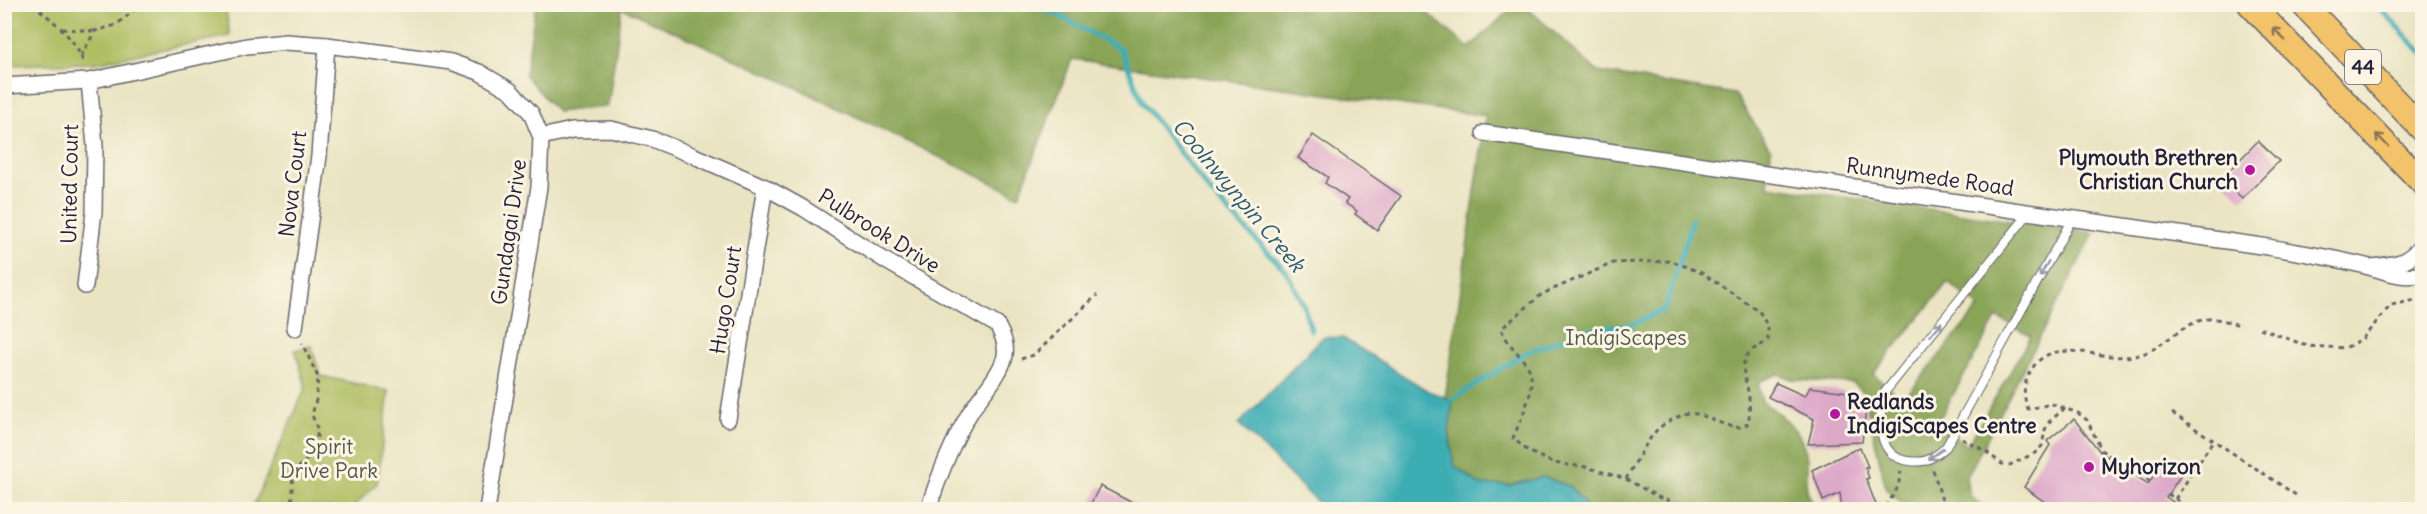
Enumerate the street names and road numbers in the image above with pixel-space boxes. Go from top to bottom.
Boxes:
road number: 44 [2345,50,2381,84]
street label: United Court [55,124,84,244]
street label: Nova Court [273,129,312,238]
street label: Runnymede Road [1844,151,2016,202]
street label: Gundagai Drive [485,157,532,307]
street label: Pulbrook Drive [813,182,945,279]
street label: Hugo Court [704,244,747,356]

